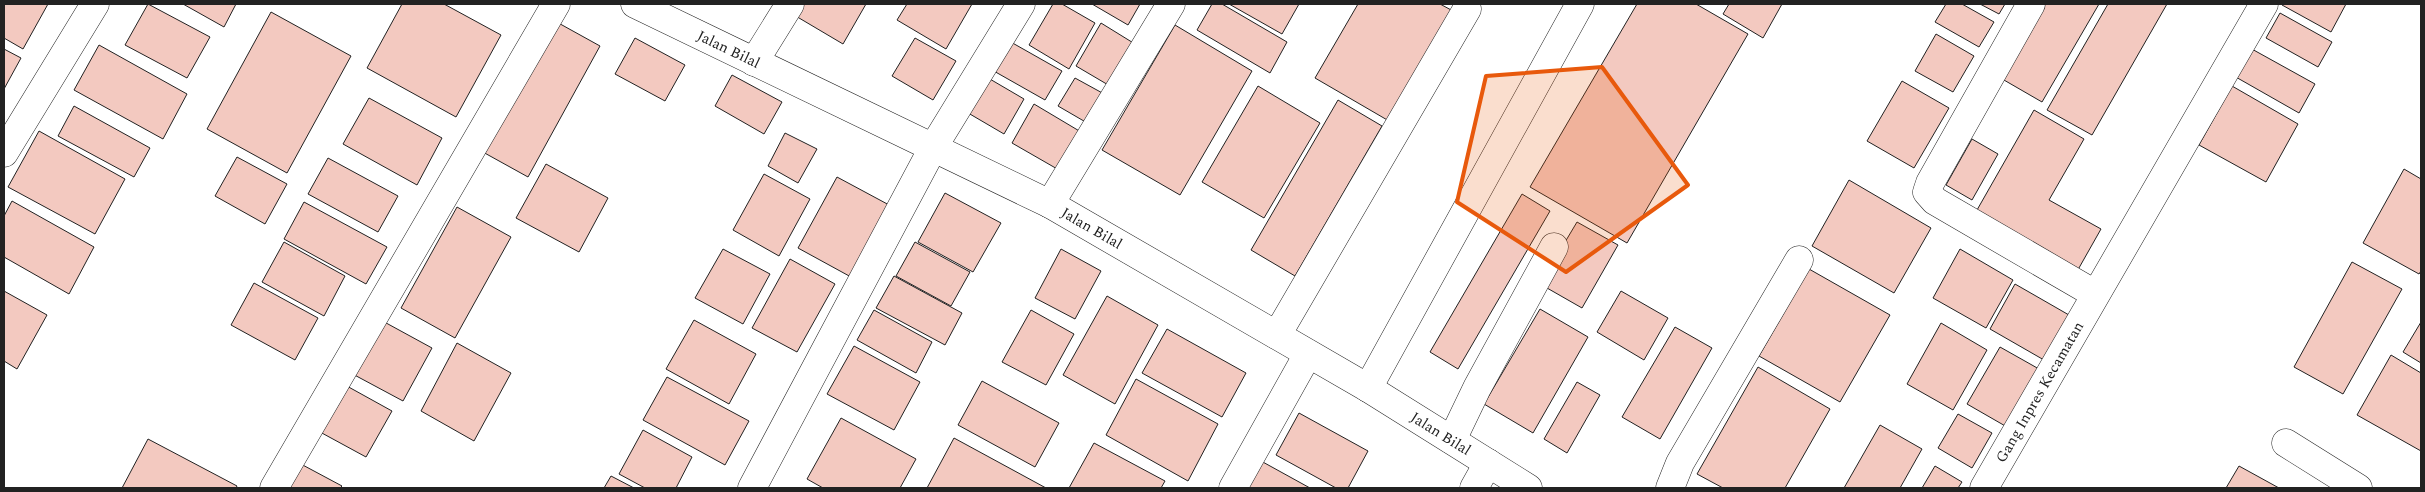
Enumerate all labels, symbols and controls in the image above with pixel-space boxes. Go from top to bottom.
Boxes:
street label: Jalan Bilal [693,24,764,74]
street label: Jalan Bilal [1057,201,1127,255]
street label: Gang Inpres Kecamatan [1990,317,2090,467]
street label: Jalan Bilal [1406,406,1476,461]

